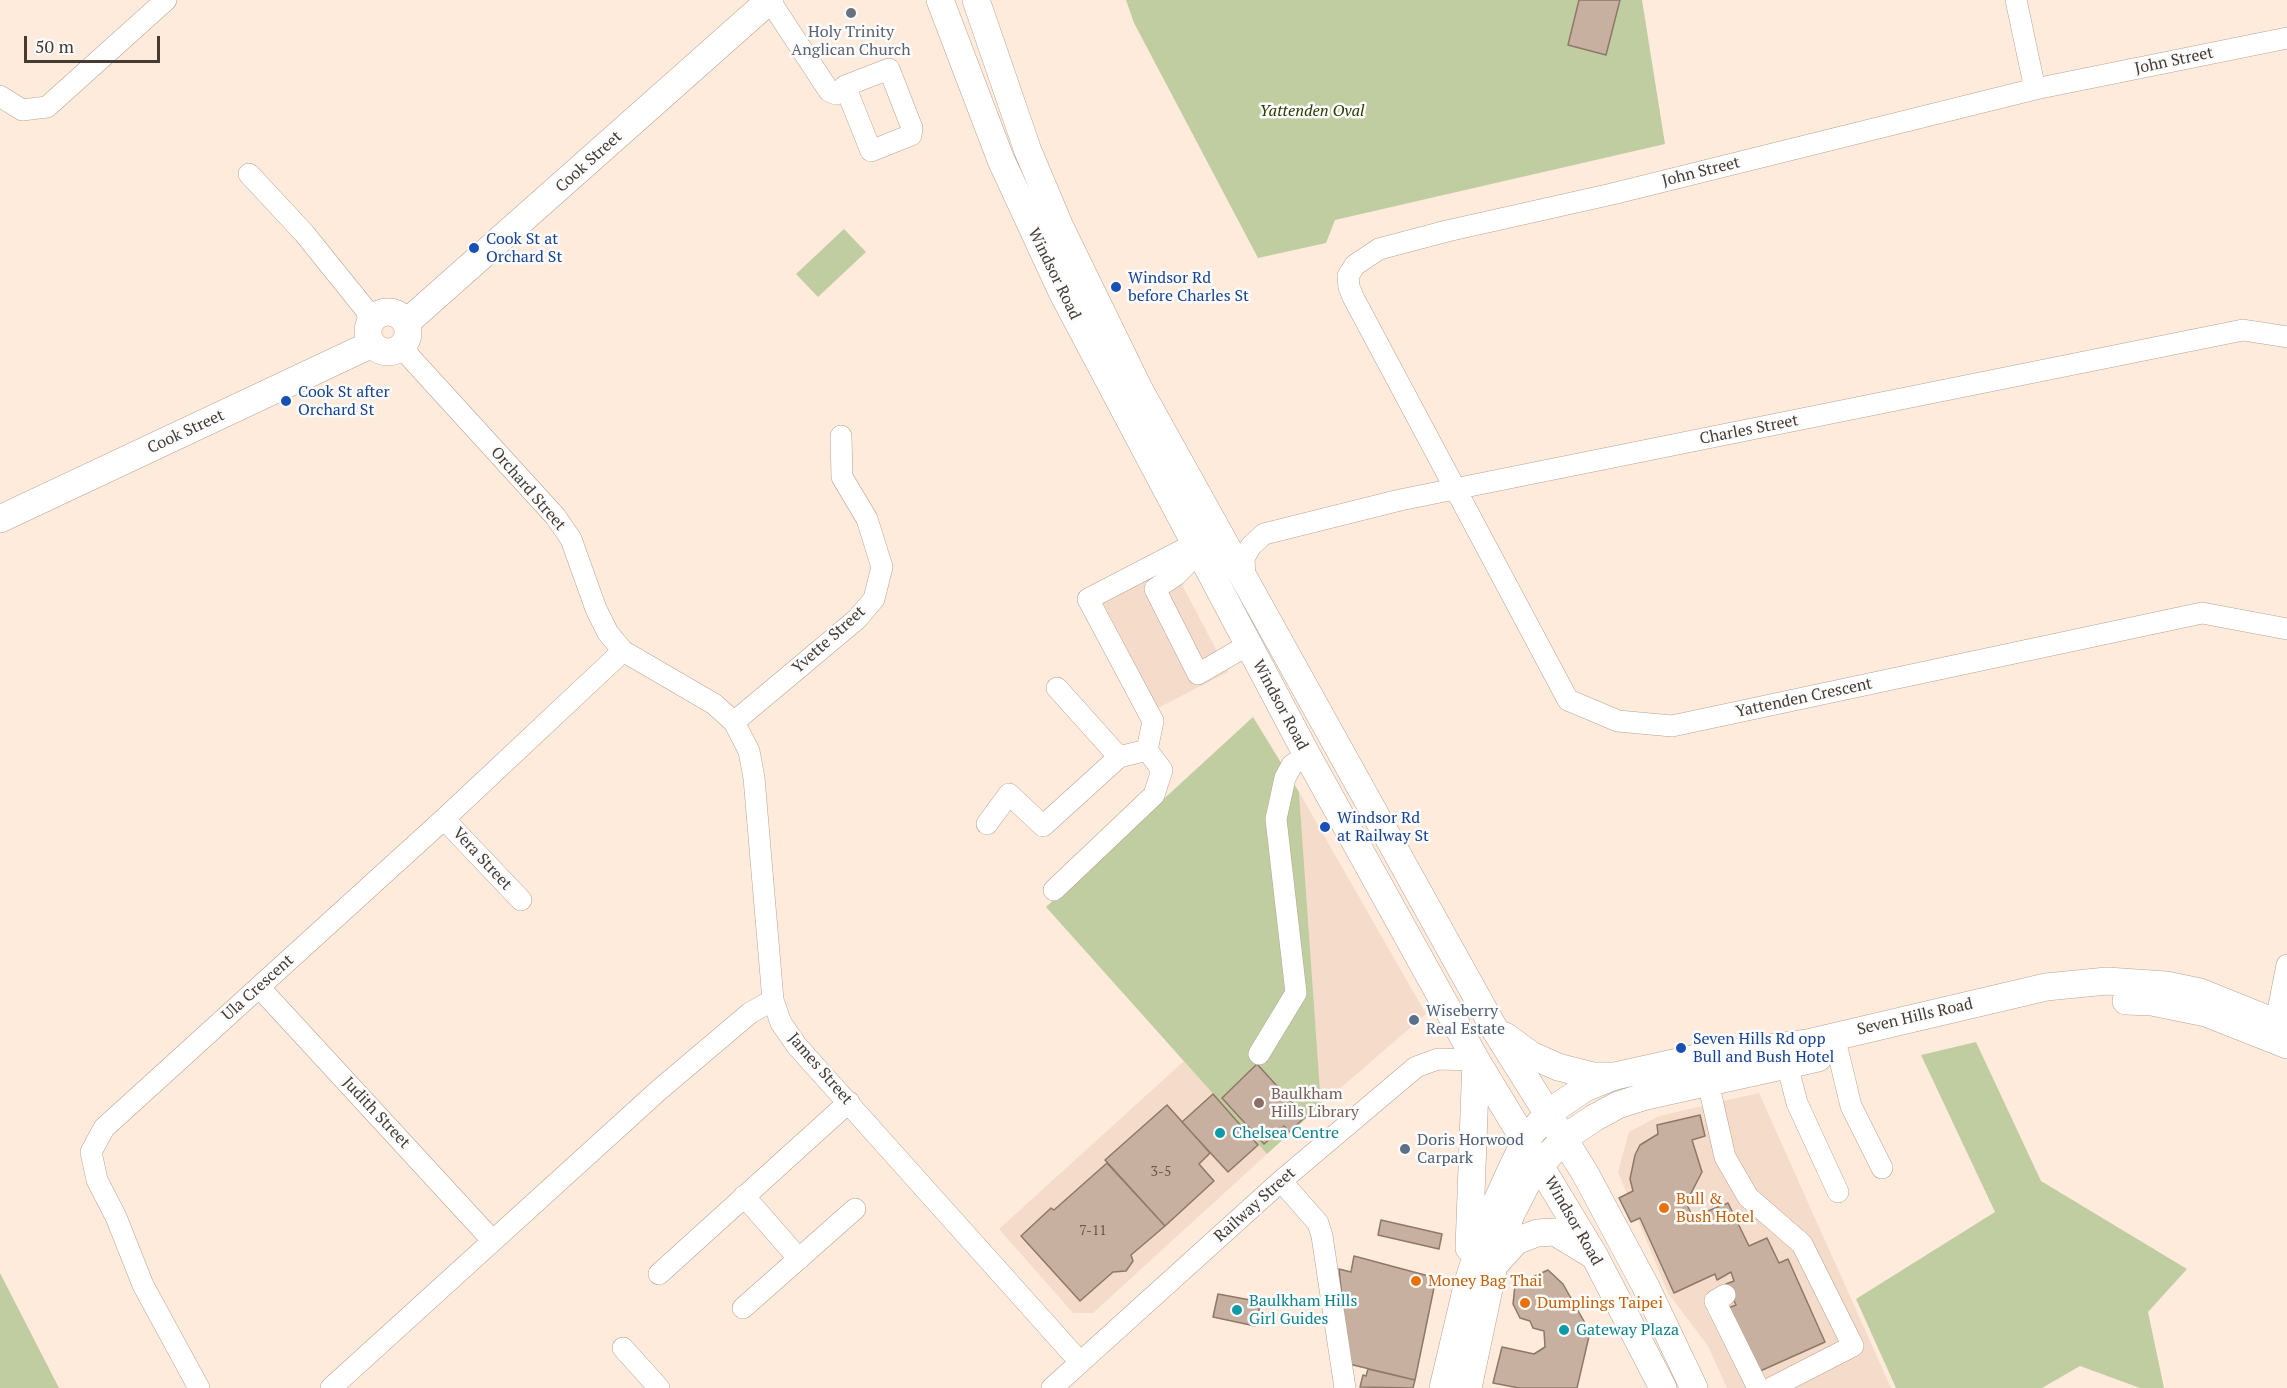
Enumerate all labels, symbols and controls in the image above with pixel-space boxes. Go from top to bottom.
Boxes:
marker: Holy Trinity Anglican Church [844,6,858,20]
place label: Holy Trinity Anglican Church [791,22,911,60]
scale bar [27,24,164,62]
text: 50 m [35,34,74,58]
street label: John Street [2133,43,2215,79]
park label: Yattenden Oval [1260,101,1364,121]
street label: Cook Street [552,127,626,197]
street label: John Street [1660,153,1742,191]
street label: Windsor Road [1024,225,1084,323]
place label: Cook St at Orchard St [486,229,562,267]
marker: Cook St at Orchard St [467,241,481,255]
place label: Windsor Rd before Charles St [1128,268,1249,306]
marker: Windsor Rd before Charles St [1109,280,1123,294]
place label: Cook St after Orchard St [298,382,390,420]
marker: Cook St after Orchard St [279,394,293,408]
street label: Cook Street [145,406,227,458]
street label: Charles Street [1698,411,1800,449]
street label: Orchard Street [486,443,570,535]
street label: Yvette Street [788,602,870,678]
street label: Windsor Road [1248,657,1312,753]
street label: Yattenden Crescent [1734,674,1874,722]
place label: Windsor Rd at Railway St [1337,808,1429,846]
marker: Windsor Rd at Railway St [1318,820,1332,834]
street label: Vera Street [448,824,516,894]
street label: Ula Crescent [218,951,298,1025]
street label: Seven Hills Road [1855,994,1975,1040]
place label: Wiseberry Real Estate [1426,1001,1505,1039]
marker: Wiseberry Real Estate [1407,1013,1421,1027]
street label: James Street [784,1029,856,1109]
place label: Seven Hills Rd opp Bull and Bush Hotel [1693,1029,1834,1067]
marker: Seven Hills Rd opp Bull and Bush Hotel [1674,1041,1688,1055]
street label: Judith Street [338,1073,414,1153]
place label: Baulkham Hills Library [1271,1084,1359,1122]
marker: Baulkham Hills Library [1252,1096,1266,1110]
place label: Chelsea Centre [1232,1123,1339,1143]
marker: Chelsea Centre [1213,1126,1227,1140]
place label: Doris Horwood Carpark [1417,1130,1524,1168]
marker: Doris Horwood Carpark [1398,1142,1412,1156]
house number: 3-5 [1151,1164,1171,1180]
street label: Railway Street [1211,1164,1299,1246]
street label: Windsor Road [1540,1173,1606,1269]
place label: Bull & Bush Hotel [1676,1189,1754,1227]
marker: Bull & Bush Hotel [1657,1201,1671,1215]
house number: 7-11 [1079,1223,1107,1239]
place label: Money Bag Thai [1428,1271,1542,1291]
marker: Money Bag Thai [1409,1274,1423,1288]
place label: Baulkham Hills Girl Guides [1249,1291,1357,1329]
place label: Dumplings Taipei [1537,1293,1663,1313]
marker: Dumplings Taipei [1518,1296,1532,1310]
marker: Baulkham Hills Girl Guides [1230,1303,1244,1317]
place label: Gateway Plaza [1576,1320,1679,1340]
marker: Gateway Plaza [1557,1323,1571,1337]

